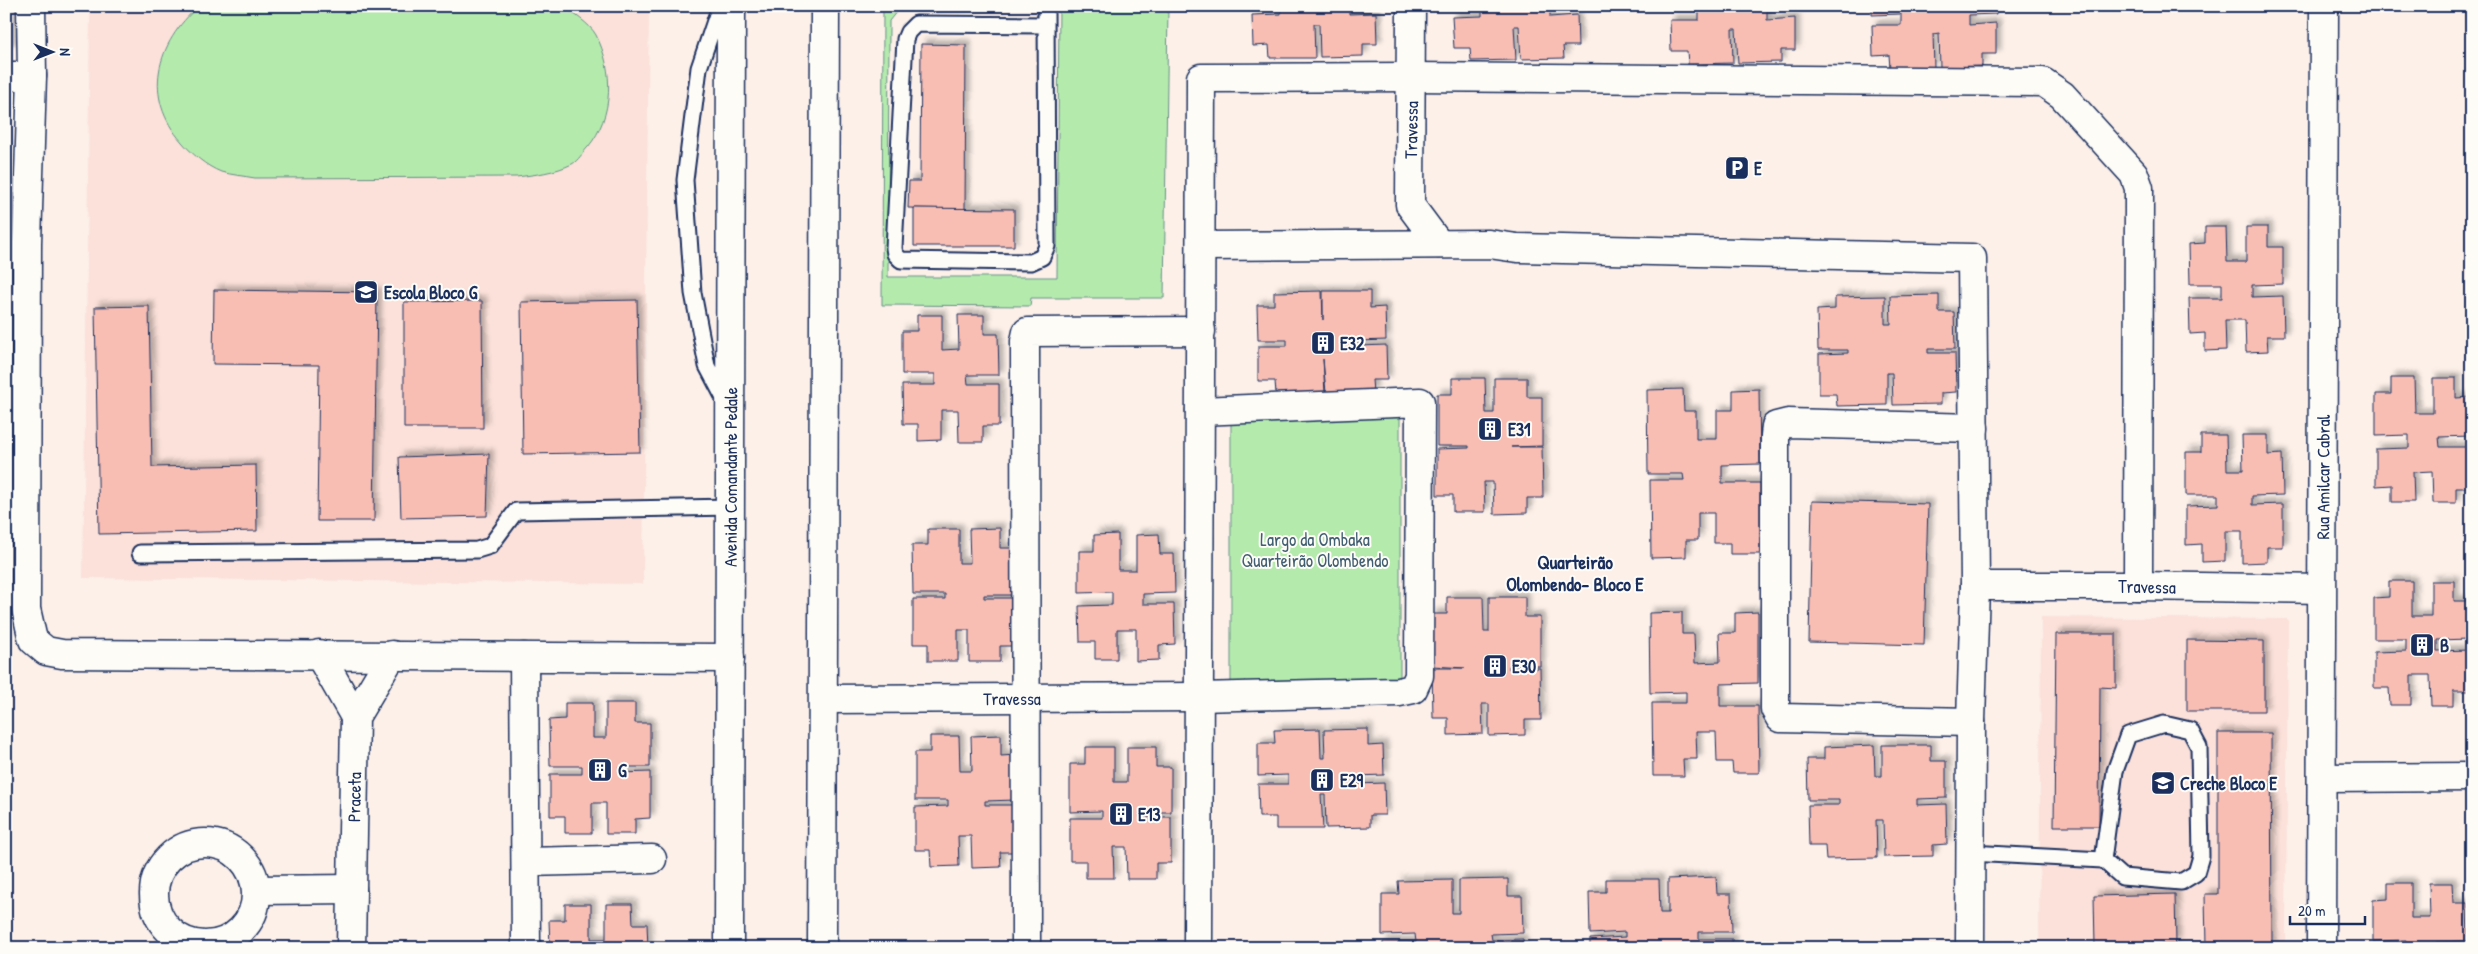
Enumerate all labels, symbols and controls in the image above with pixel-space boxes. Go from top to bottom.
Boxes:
north arrow [28,28,78,78]
text: N [56,48,75,56]
street label: Travessa [1398,101,1424,159]
parking icon: E [1724,155,1750,181]
place label: E [1754,156,1763,181]
school or university icon: Escola Bloco G [353,279,379,305]
place label: Escola Bloco G [384,280,478,305]
building icon: E32 [1310,330,1336,356]
place label: E32 [1340,331,1365,356]
street label: Avenida Comandante Pedale [717,387,743,567]
street label: Rua Amilcar Cabral [2310,414,2335,539]
building icon: E31 [1477,416,1503,442]
place label: E31 [1508,417,1531,442]
park label: Largo da Ombaka Quarteirão Olombendo [1241,527,1389,573]
district label: Quarteirão Olombendo- Bloco E [1506,549,1644,597]
street label: Travessa [2118,574,2176,599]
building icon: B [2409,632,2435,658]
place label: B [2440,633,2449,658]
building icon: E30 [1482,653,1508,679]
place label: E30 [1512,654,1536,679]
street label: Travessa [983,685,1041,711]
building icon: G [587,757,613,783]
place label: G [618,758,627,783]
building icon: E29 [1309,767,1335,793]
place label: E29 [1340,768,1363,793]
school or university icon: Creche Bloco E [2150,770,2176,796]
place label: Creche Bloco E [2180,771,2278,796]
street label: Praceta [341,772,367,822]
building icon: E13 [1108,801,1134,827]
place label: E13 [1138,802,1161,827]
scale bar [2290,894,2366,926]
text: 20 m [2298,900,2325,921]

